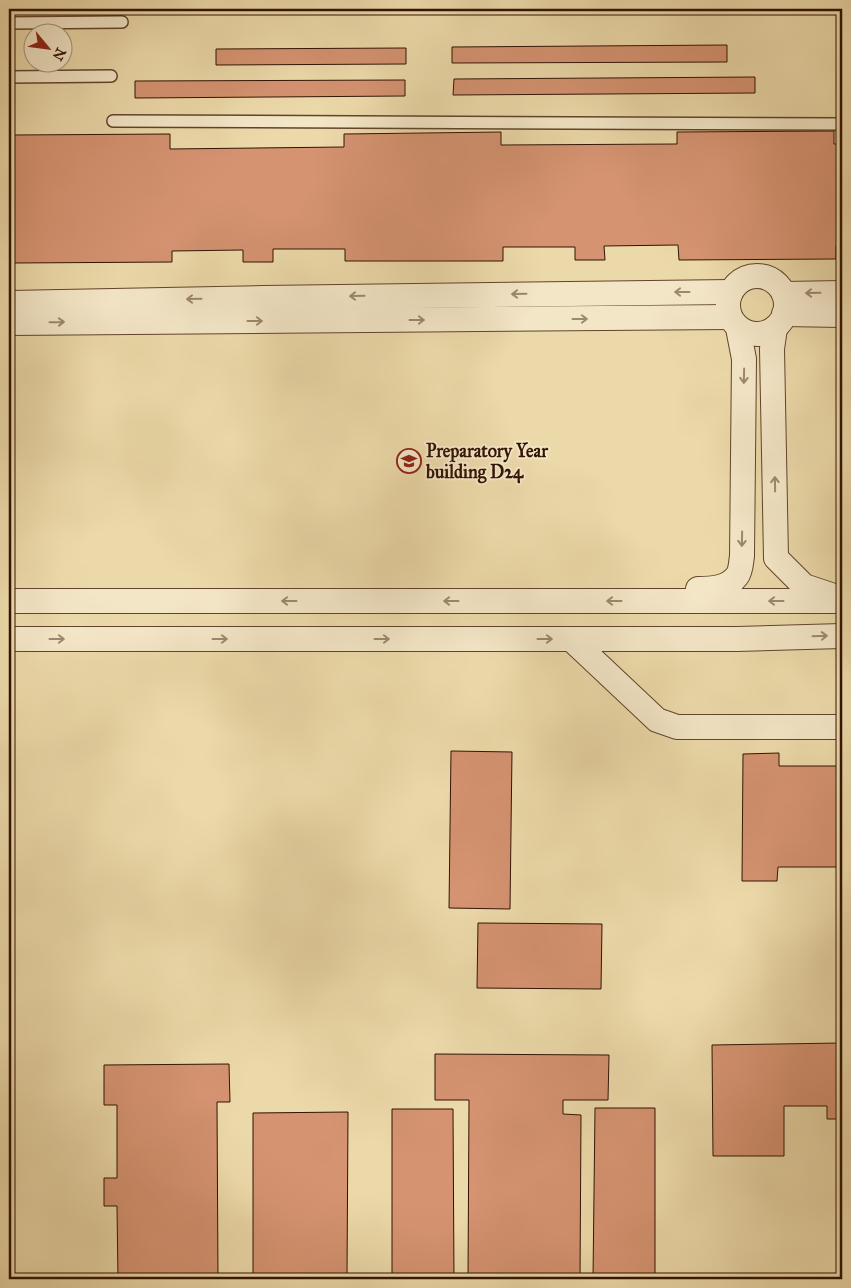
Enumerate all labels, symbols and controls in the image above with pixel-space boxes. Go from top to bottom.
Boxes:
north arrow [22,22,72,72]
text: N [49,45,69,63]
one-way arrow [674,287,690,297]
one-way arrow [512,289,528,299]
one-way arrow [805,289,821,298]
one-way arrow [349,291,366,301]
one-way arrow [187,294,203,304]
one-way arrow [572,314,588,323]
one-way arrow [409,315,425,325]
one-way arrow [246,316,263,326]
one-way arrow [49,317,65,327]
one-way arrow [739,368,748,384]
place label: Preparatory Year building D24 [425,440,549,484]
school or university icon: Preparatory Year building D24 [396,448,422,474]
one-way arrow [770,476,780,492]
one-way arrow [737,530,747,546]
one-way arrow [281,596,297,606]
one-way arrow [443,596,460,606]
one-way arrow [606,596,622,606]
one-way arrow [768,596,784,606]
one-way arrow [812,632,828,641]
one-way arrow [49,634,65,644]
one-way arrow [212,634,228,644]
one-way arrow [374,634,390,644]
one-way arrow [536,634,553,644]

